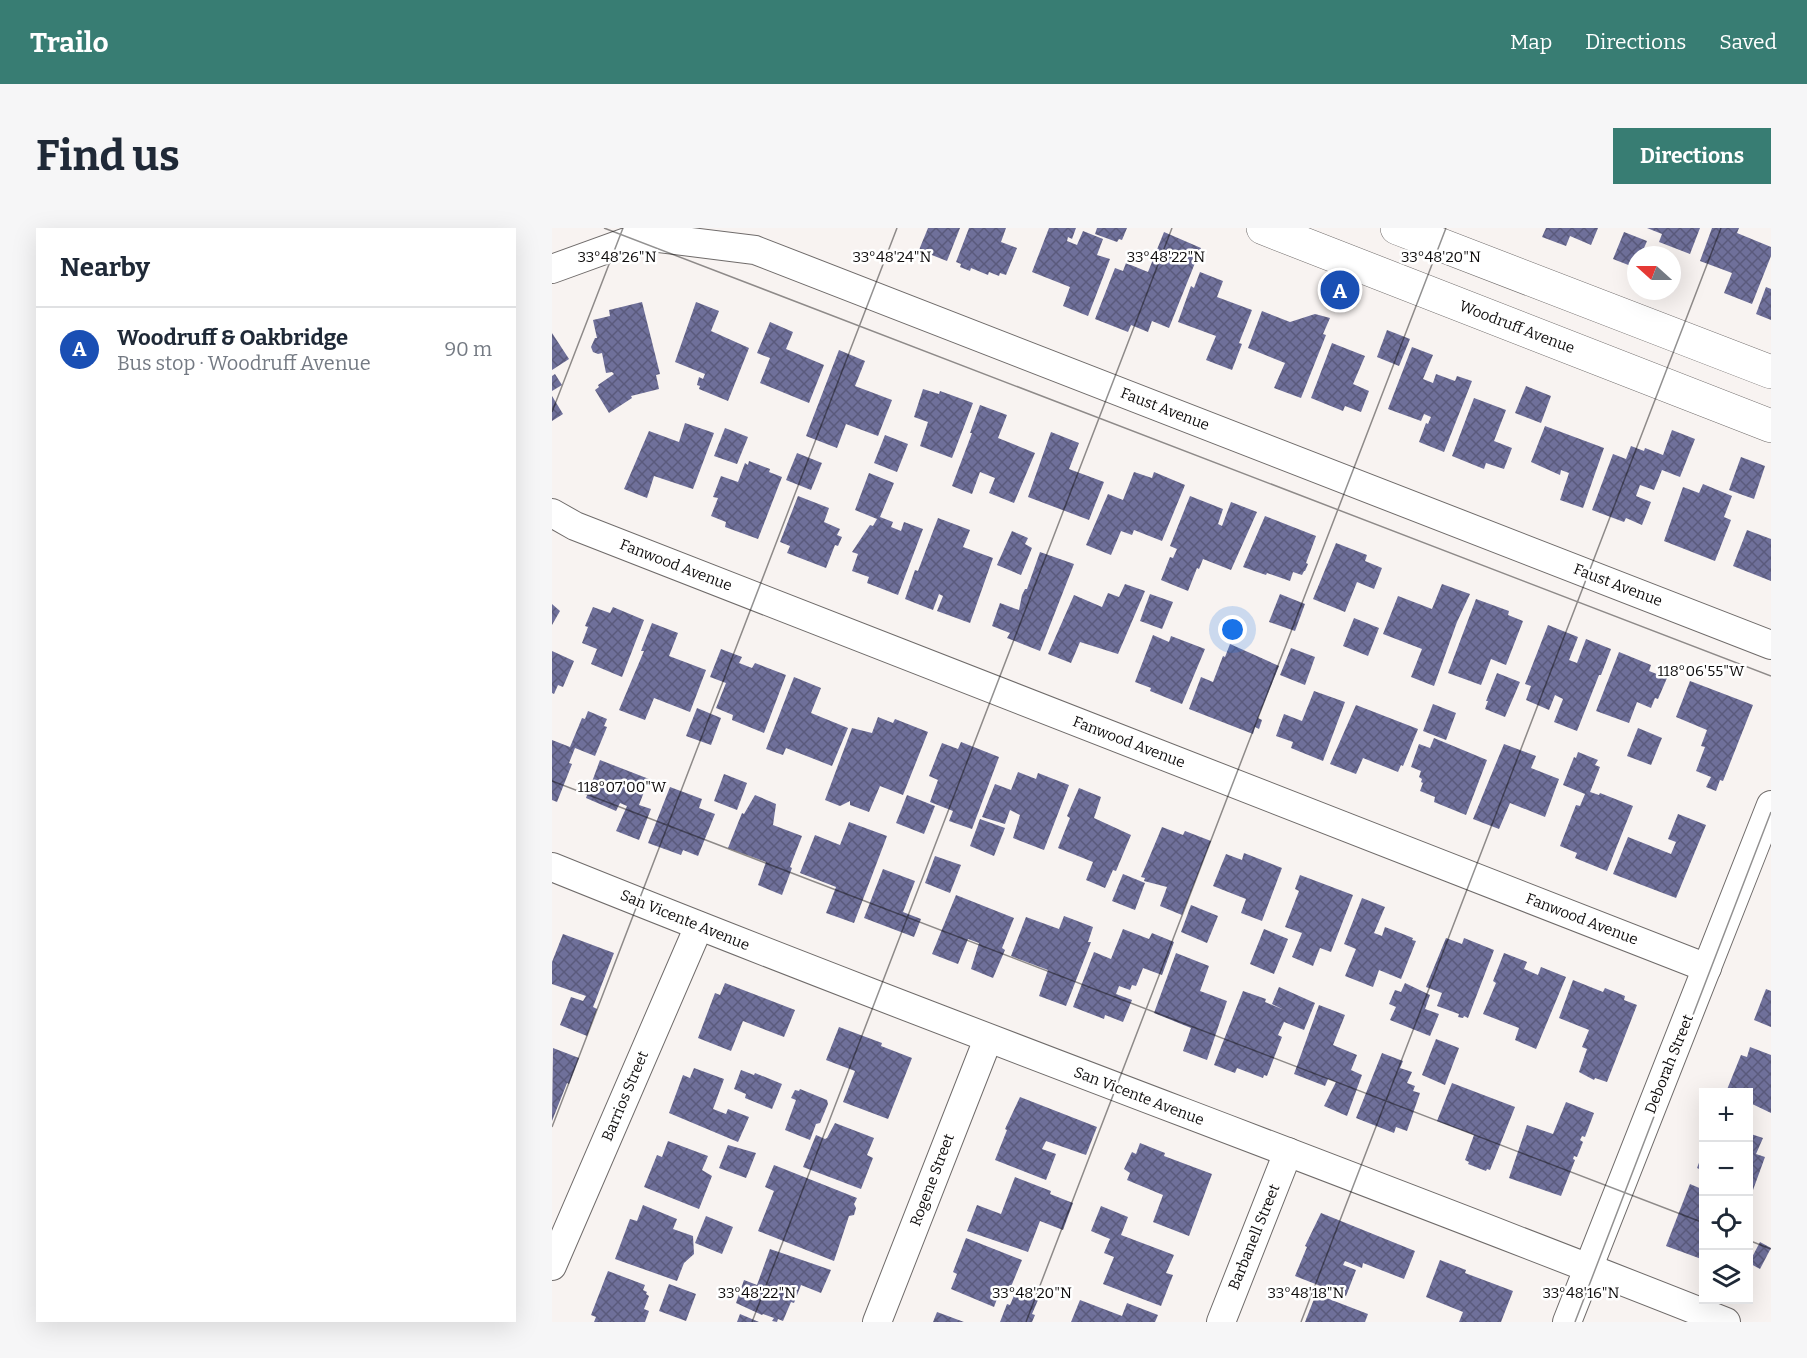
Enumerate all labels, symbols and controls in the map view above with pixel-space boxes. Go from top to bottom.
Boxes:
text: Trailo [30,26,109,59]
text: Map [1510,29,1552,55]
text: Directions [1585,29,1686,55]
text: Saved [1719,29,1777,55]
button: Directions [1613,128,1771,184]
text: Find us [36,131,180,181]
north arrow [1627,246,1681,300]
text: 33°48'26"N [577,248,657,266]
text: 33°48'24"N [852,248,932,266]
text: 33°48'22"N [1127,248,1205,266]
text: 33°48'20"N [1401,248,1481,266]
text: Nearby [60,252,150,283]
pin: A [1320,268,1360,312]
street label: Woodruff Avenue [1457,297,1577,357]
text: Woodruff & Oakbridge [117,324,348,351]
text: A [72,337,87,361]
text: 90 m [444,337,492,361]
text: Bus stop · Woodruff Avenue [117,351,371,375]
street label: Faust Avenue [1118,384,1212,434]
street label: Fanwood Avenue [617,535,735,595]
street label: Faust Avenue [1571,560,1665,610]
your location [1218,615,1247,644]
text: 118°06'55"W [1658,662,1745,680]
street label: Fanwood Avenue [1070,712,1188,772]
text: 118°07'00"W [578,778,667,796]
street label: San Vicente Avenue [618,886,752,954]
street label: Fanwood Avenue [1523,889,1641,949]
street label: Deborah Street [1641,1011,1697,1116]
street label: Barrios Street [598,1048,652,1144]
street label: San Vicente Avenue [1071,1063,1207,1129]
map controls [1699,1088,1753,1304]
button: + [1699,1088,1753,1142]
street label: Rogene Street [906,1131,958,1229]
button: − [1699,1142,1753,1196]
street label: Barbanell Street [1225,1181,1284,1293]
button: locate [1699,1196,1753,1250]
button: layers [1699,1250,1753,1304]
text: 33°48'22"N [718,1284,796,1302]
text: 33°48'20"N [992,1284,1072,1302]
text: 33°48'18"N [1268,1284,1345,1302]
text: 33°48'16"N [1543,1284,1620,1302]

